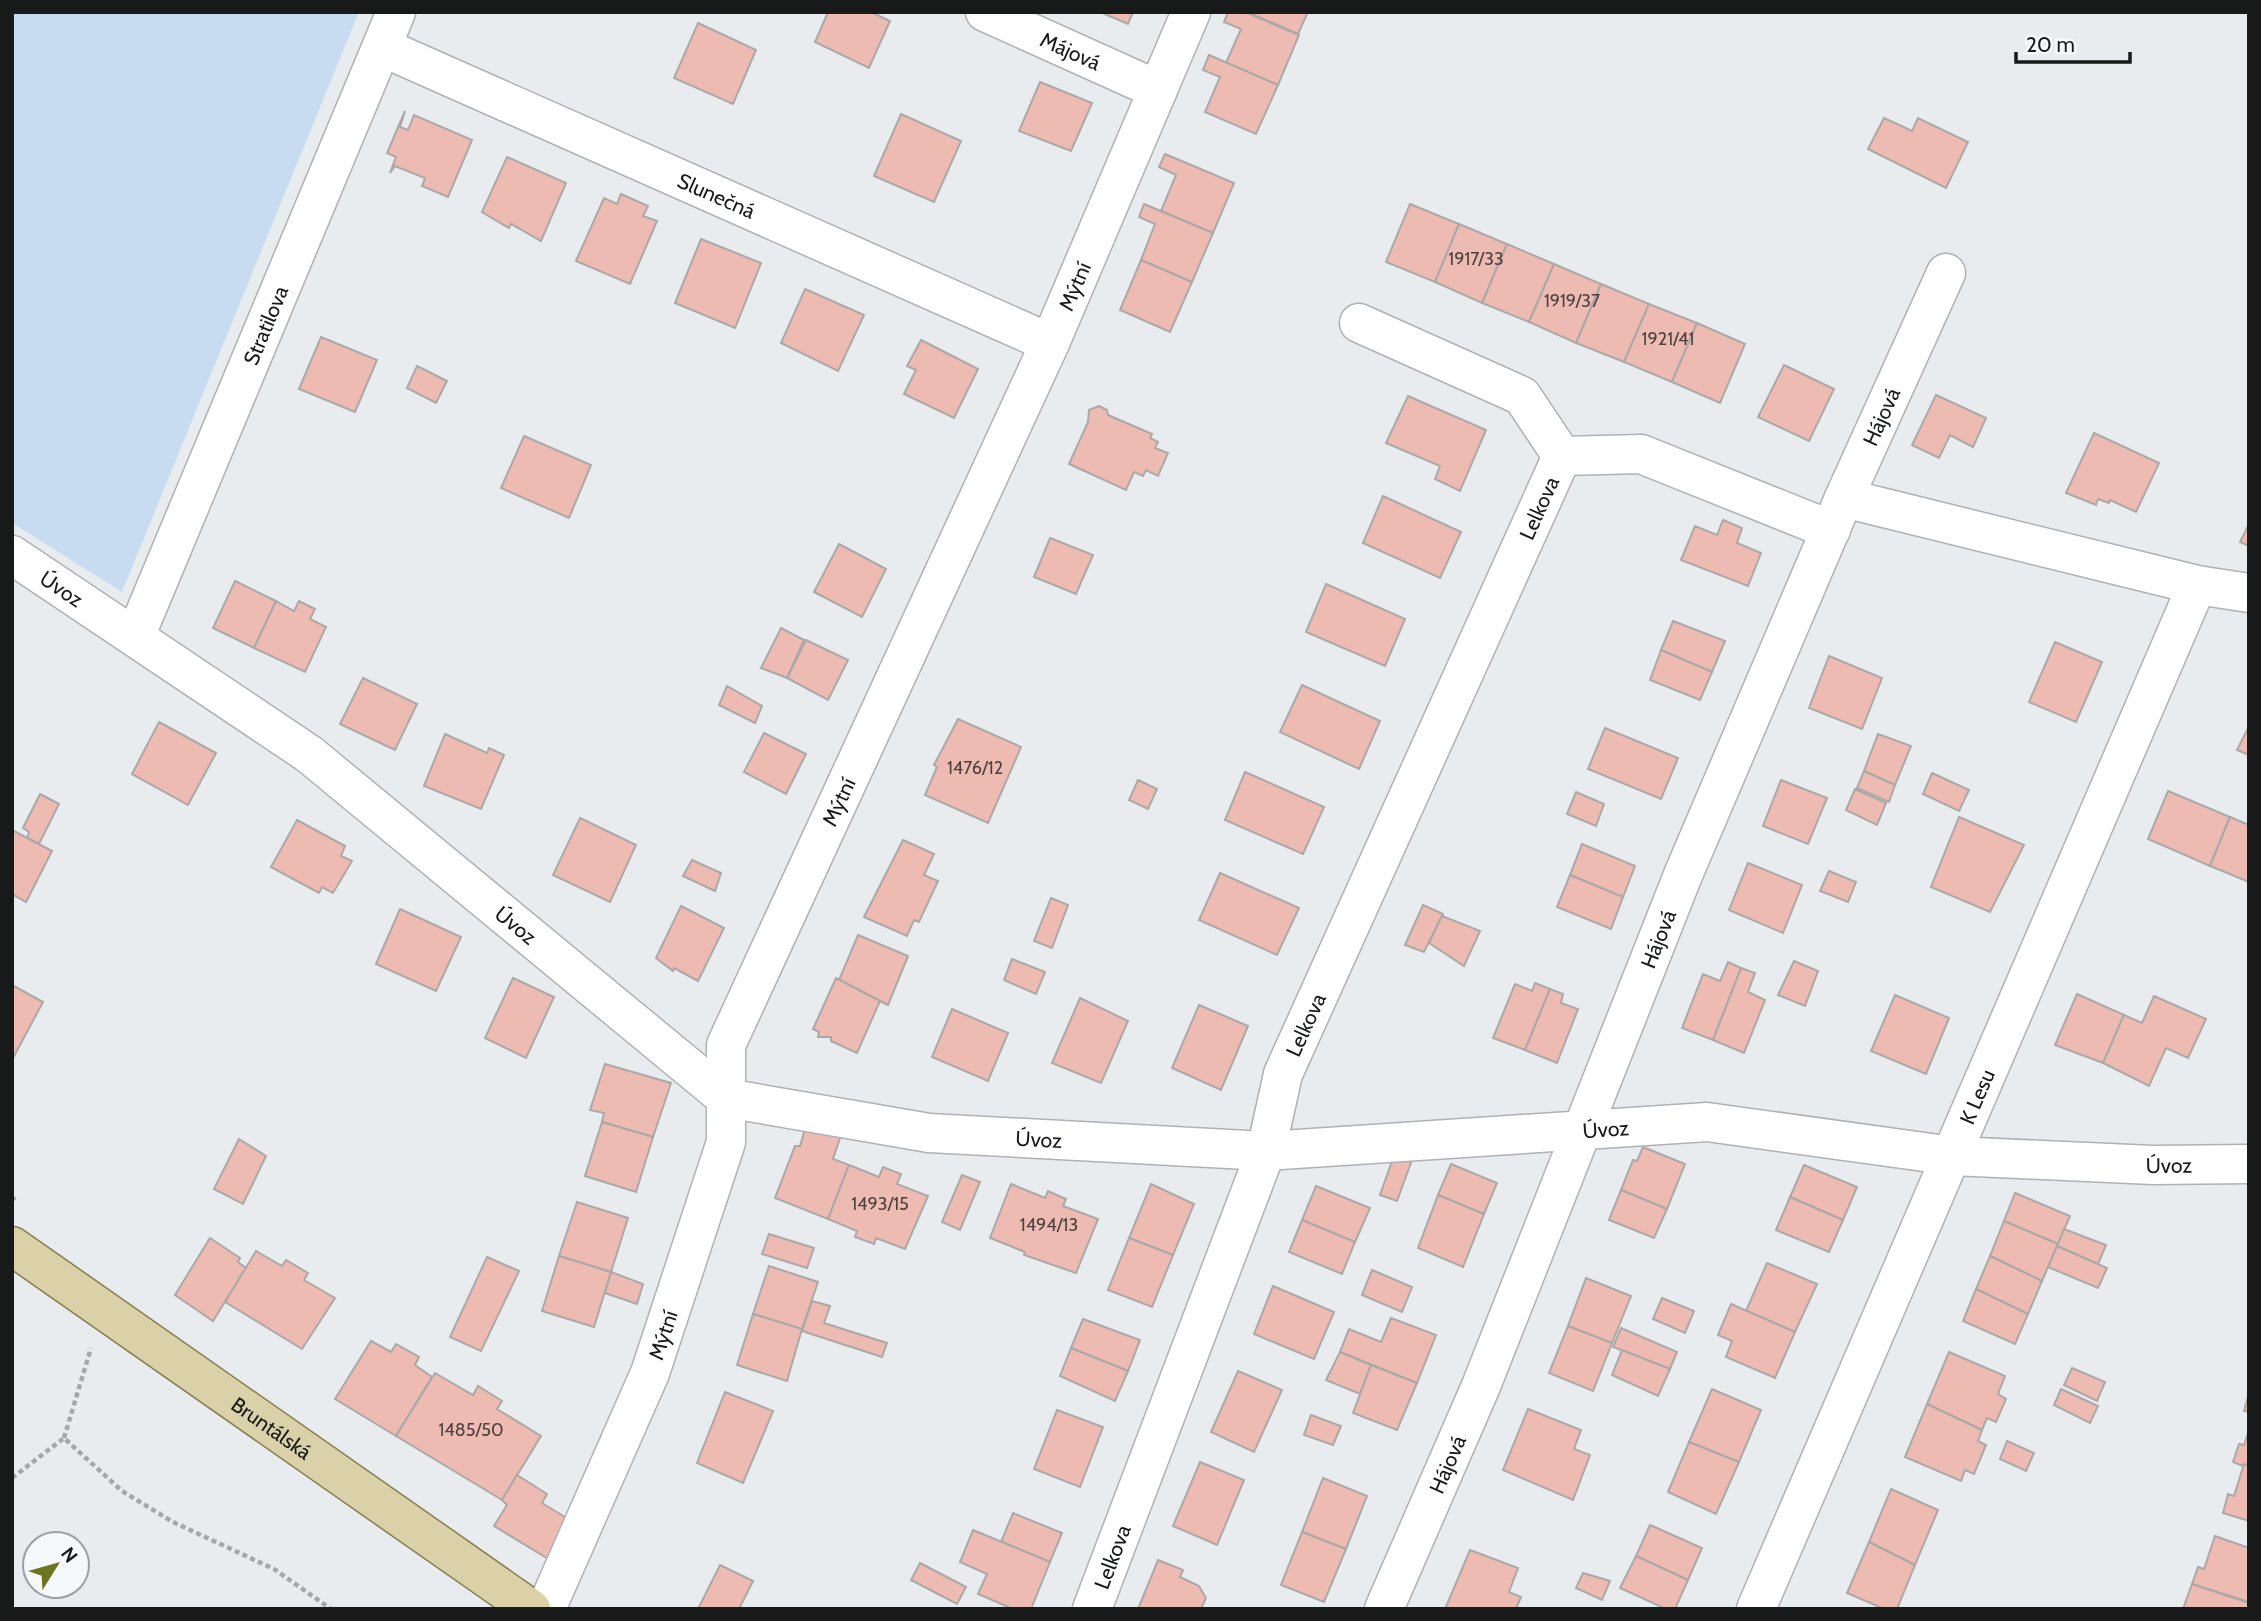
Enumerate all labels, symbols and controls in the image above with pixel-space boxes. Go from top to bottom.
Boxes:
scale bar [2016,21,2130,65]
street label: Májová [1037,26,1105,75]
text: 20 m [2026,32,2075,57]
street label: Slunečná [674,167,759,223]
house number: 1917/33 [1448,248,1504,270]
street label: Mýtní [1053,258,1096,314]
street label: Stratilova [238,282,293,368]
house number: 1919/37 [1544,290,1600,312]
house number: 1921/41 [1642,328,1694,350]
street label: Hájová [1857,384,1905,449]
street label: Lelkova [1513,472,1564,543]
street label: Úvoz [36,565,88,612]
house number: 1476/12 [947,757,1003,779]
street label: Mýtní [816,773,860,830]
street label: Úvoz [490,900,542,949]
street label: Hájová [1635,906,1681,972]
street label: Lelkova [1280,989,1330,1060]
street label: K Lesu [1954,1065,2000,1128]
street label: Úvoz [1582,1115,1630,1143]
street label: Úvoz [1015,1125,1063,1153]
street label: Úvoz [2146,1152,2192,1178]
house number: 1493/15 [851,1193,909,1215]
house number: 1494/13 [1020,1214,1078,1236]
street label: Mýtní [643,1307,682,1363]
street label: Bruntálská [227,1391,317,1464]
house number: 1485/50 [438,1419,504,1441]
street label: Hájová [1423,1431,1471,1497]
street label: Lelkova [1088,1521,1135,1592]
north arrow [21,1530,91,1600]
text: N [56,1543,82,1567]

